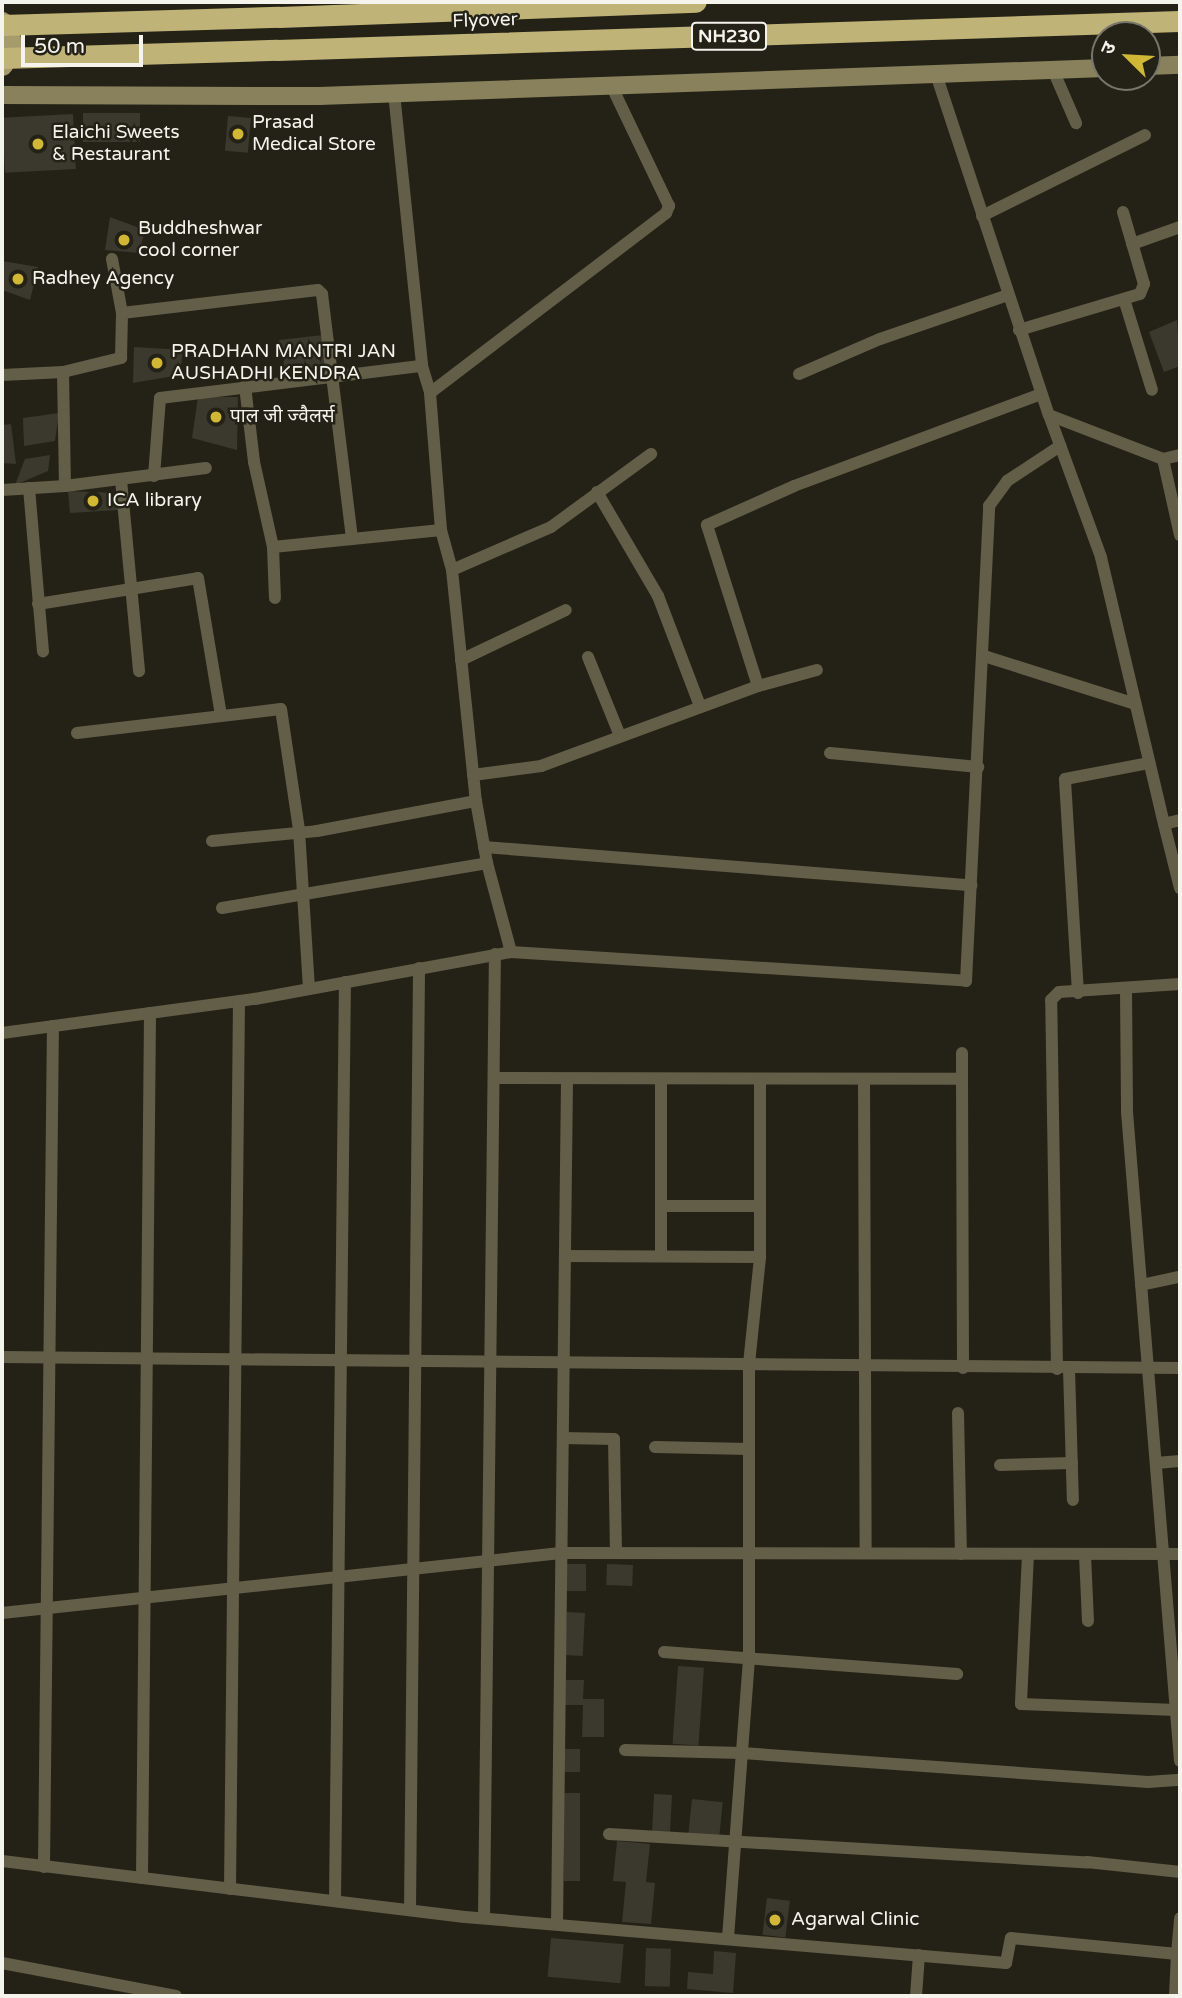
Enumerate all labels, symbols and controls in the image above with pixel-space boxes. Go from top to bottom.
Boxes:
street label: Flyover [452,8,518,34]
scale bar [24,21,147,65]
north arrow [1091,21,1161,91]
road number: NH230 [690,22,768,51]
text: 50 m [34,34,85,59]
text: उ [1096,39,1121,58]
place label: Prasad Medical Store [252,112,376,156]
place label: Elaichi Sweets & Restaurant [52,122,180,166]
marker: Prasad Medical Store [230,126,246,142]
marker: Elaichi Sweets & Restaurant [30,136,46,152]
place label: Buddheshwar cool corner [138,218,262,262]
marker: Buddheshwar cool corner [116,232,132,248]
place label: Radhey Agency [32,268,174,290]
marker: Radhey Agency [10,271,26,287]
place label: PRADHAN MANTRI JAN AUSHADHI KENDRA [171,341,396,385]
marker: PRADHAN MANTRI JAN AUSHADHI KENDRA [149,355,165,371]
place label: पाल जी ज्वैलर्स [230,406,335,428]
marker: पाल जी ज्वैलर्स [208,409,224,425]
place label: ICA library [107,490,202,512]
marker: ICA library [85,493,101,509]
place label: Agarwal Clinic [791,1909,919,1931]
marker: Agarwal Clinic [765,1910,785,1930]

